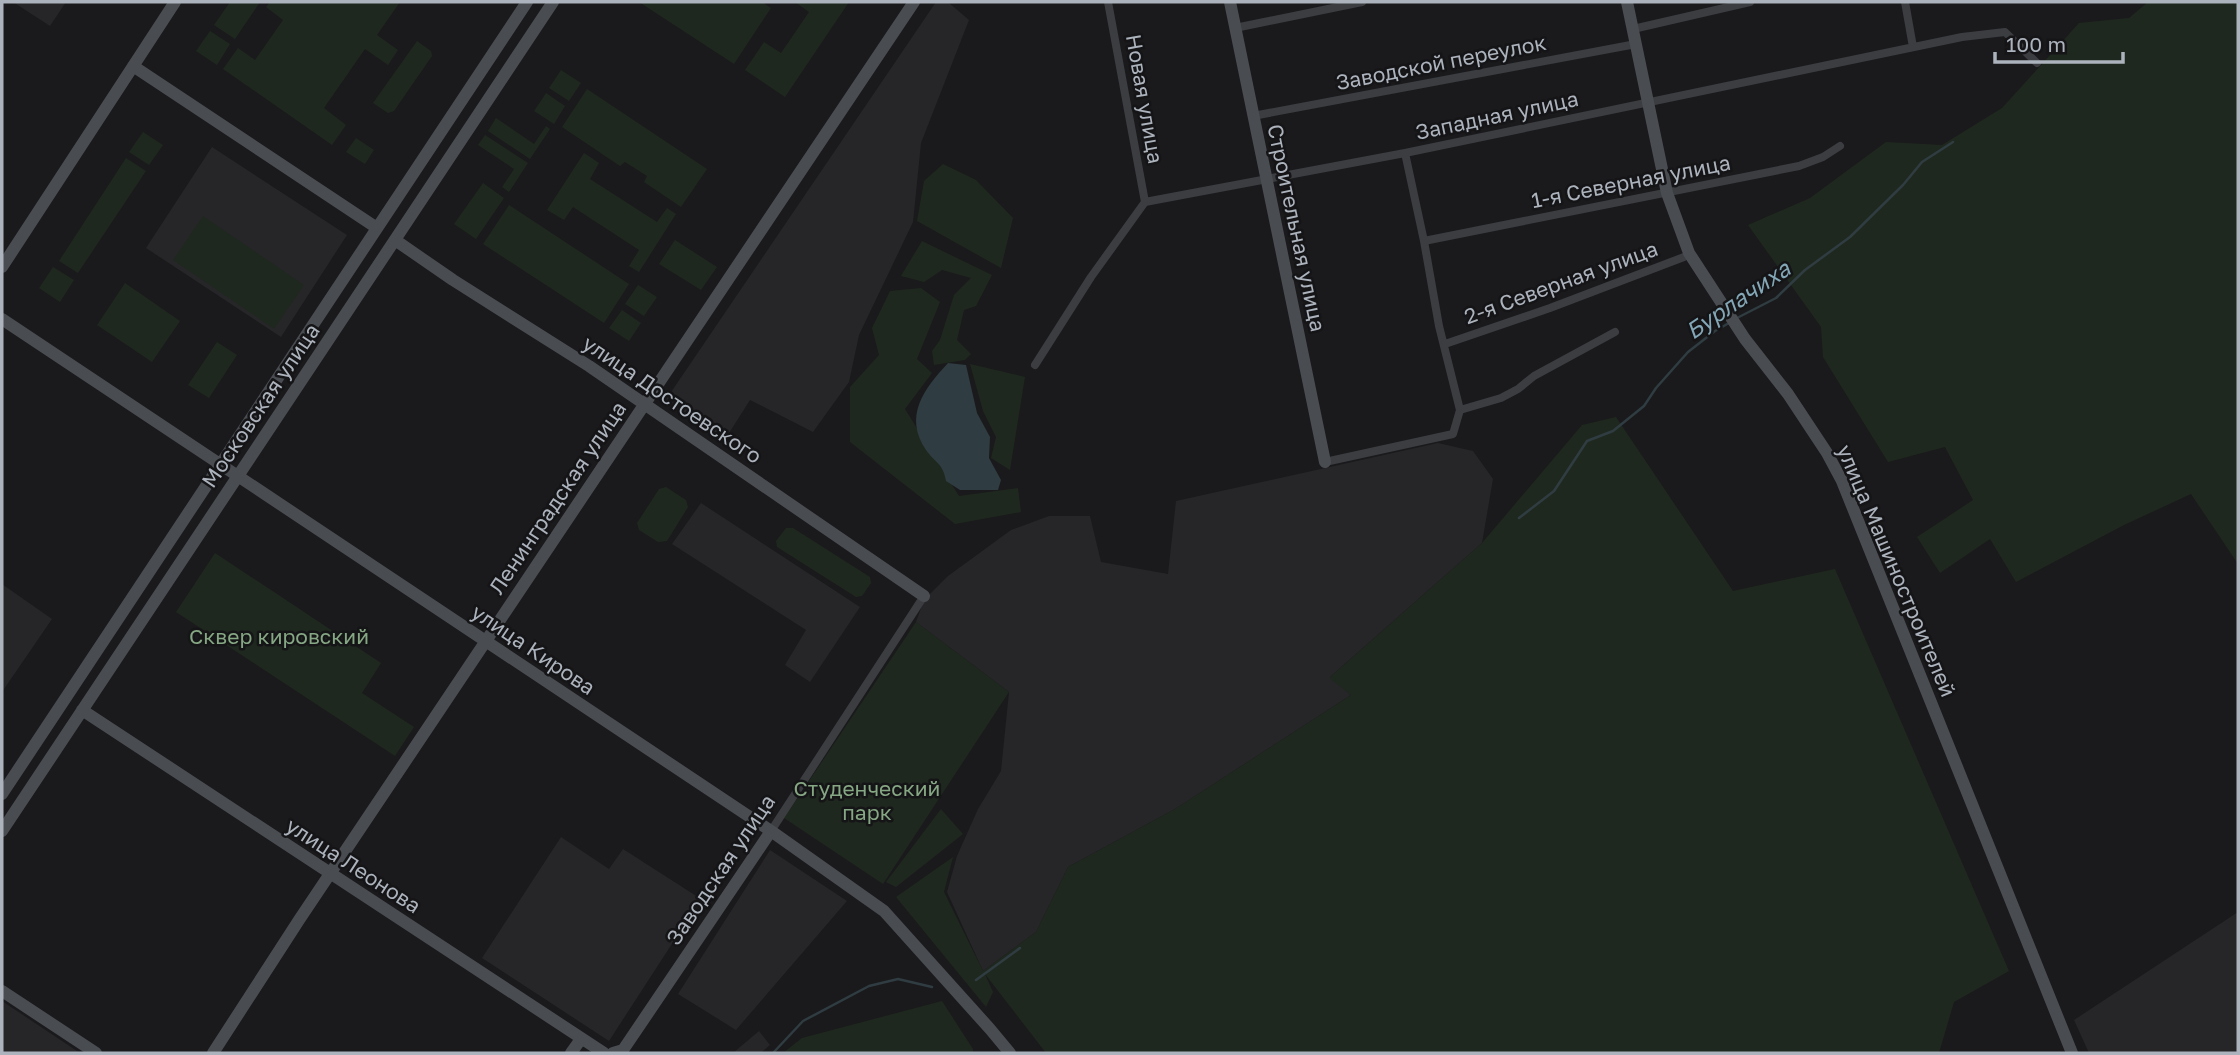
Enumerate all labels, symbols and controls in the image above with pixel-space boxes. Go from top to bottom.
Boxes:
scale bar [1995,21,2123,65]
street label: Заводской переулок [1333,29,1548,95]
text: 100 m [2006,31,2066,57]
street label: Новая улица [1121,32,1169,166]
street label: Западная улица [1413,85,1581,145]
street label: Строительная улица [1262,122,1332,334]
street label: 1-я Северная улица [1529,149,1733,213]
street label: 2-я Северная улица [1460,235,1661,329]
water label: Бурлачиха [1680,253,1796,344]
street label: Московская улица [196,319,325,492]
street label: улица Достоевского [578,330,767,469]
street label: Ленинградская улица [483,396,631,599]
street label: улица Машиностроителей [1832,441,1962,701]
street label: улица Кирова [467,598,600,700]
park label: Сквер кировский [189,623,369,649]
park label: Студенческий парк [794,775,940,825]
street label: Заводская улица [660,789,780,950]
street label: улица Леонова [281,812,426,918]

